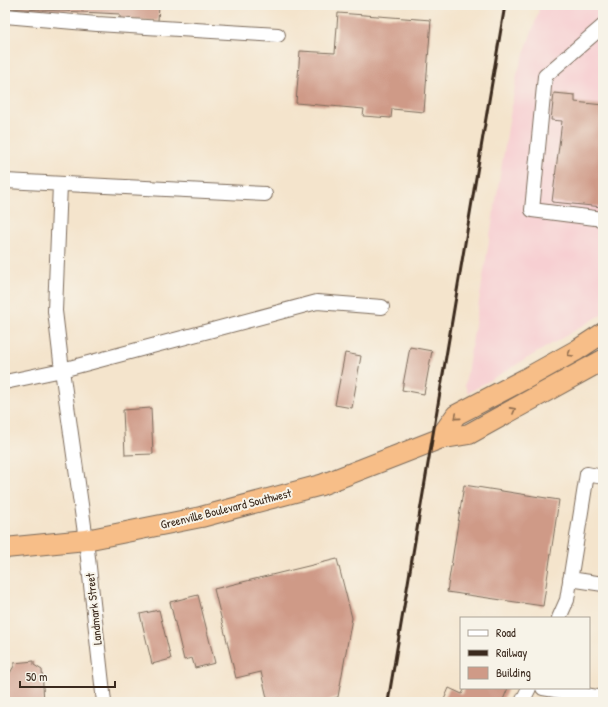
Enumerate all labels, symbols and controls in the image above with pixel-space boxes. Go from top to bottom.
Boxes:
one-way arrow [567,349,574,356]
one-way arrow [509,407,516,414]
one-way arrow [454,412,462,419]
street label: Greenville Boulevard Southwest [159,484,294,533]
street label: Landmark Street [81,571,106,646]
legend [460,617,590,689]
text: Road [496,624,516,641]
text: Railway [496,644,527,661]
scale bar [20,663,115,689]
text: Building [496,664,531,681]
text: 50 m [26,668,47,685]

